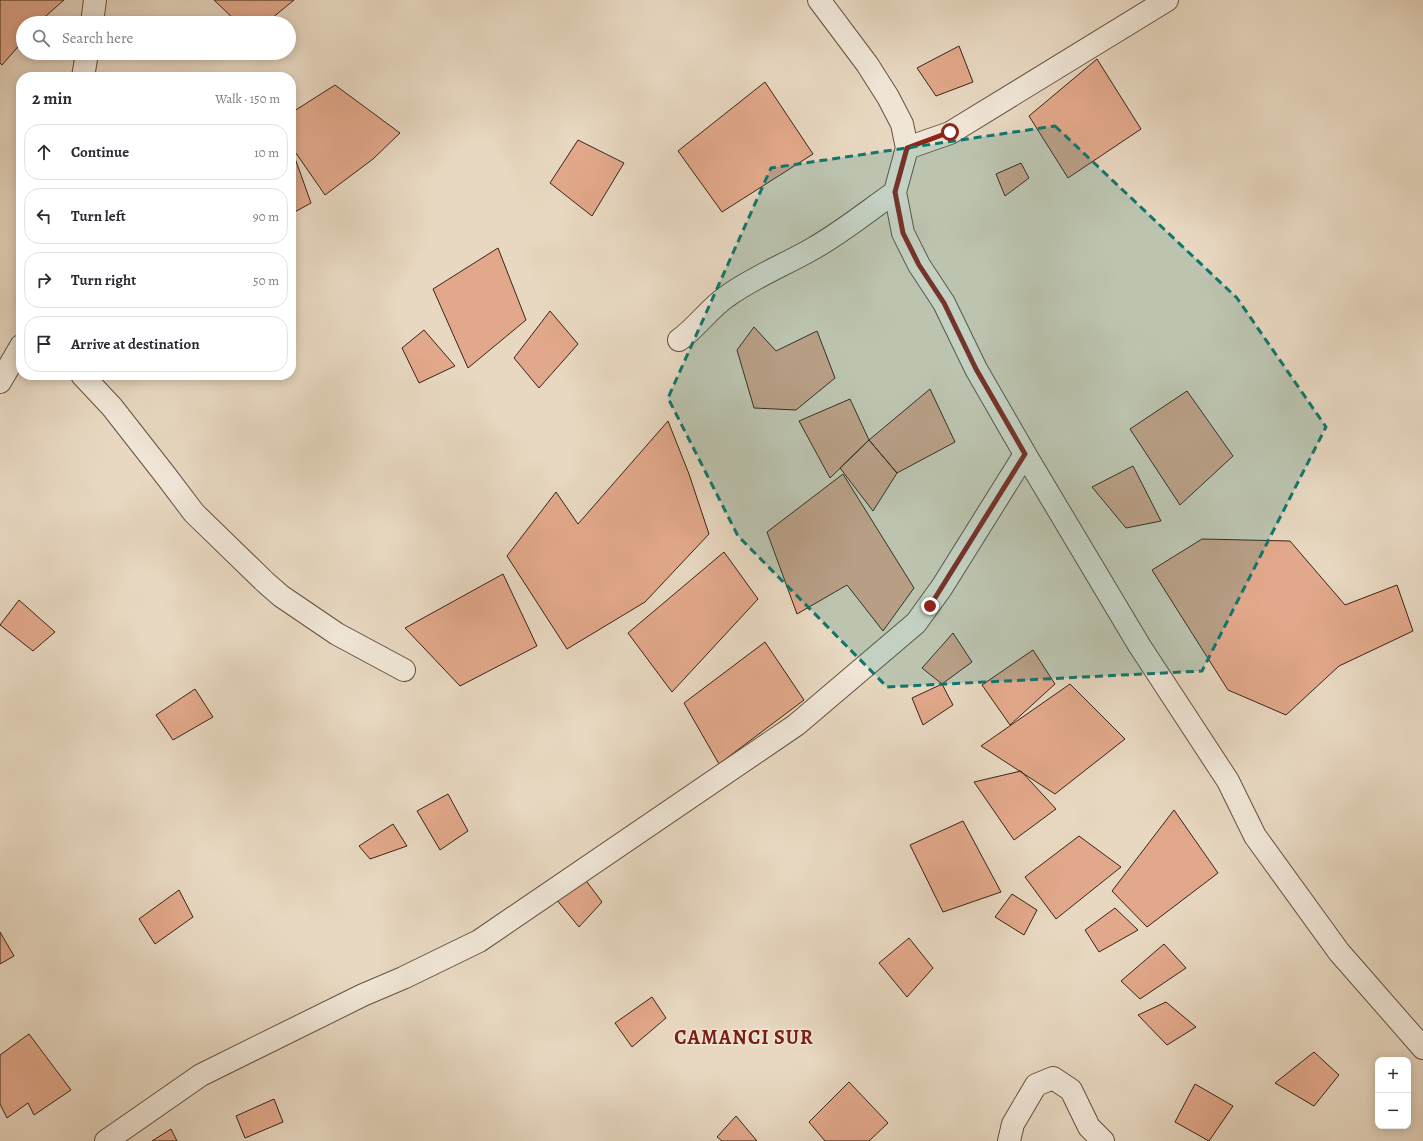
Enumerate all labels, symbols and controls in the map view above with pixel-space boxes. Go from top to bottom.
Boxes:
search box [16,16,296,60]
icon: search [30,27,52,49]
text: Search here [62,28,133,48]
text: 2 min [32,87,72,110]
text: Walk · 150 m [215,90,280,107]
route start [941,123,959,141]
icon: ahead [33,141,55,163]
text: Continue [71,142,129,162]
text: 10 m [254,144,279,161]
icon: left [33,205,55,227]
text: Turn left [71,206,126,226]
text: 90 m [253,208,279,225]
icon: right [33,269,55,291]
text: Turn right [71,270,136,290]
text: 50 m [253,272,279,289]
icon: arrive [33,333,55,355]
text: Arrive at destination [71,334,200,354]
route end [921,597,939,615]
district label: CAMANCI SUR [674,1024,814,1051]
map controls [1375,1057,1411,1129]
button: + [1375,1057,1411,1093]
button: − [1375,1093,1411,1129]

